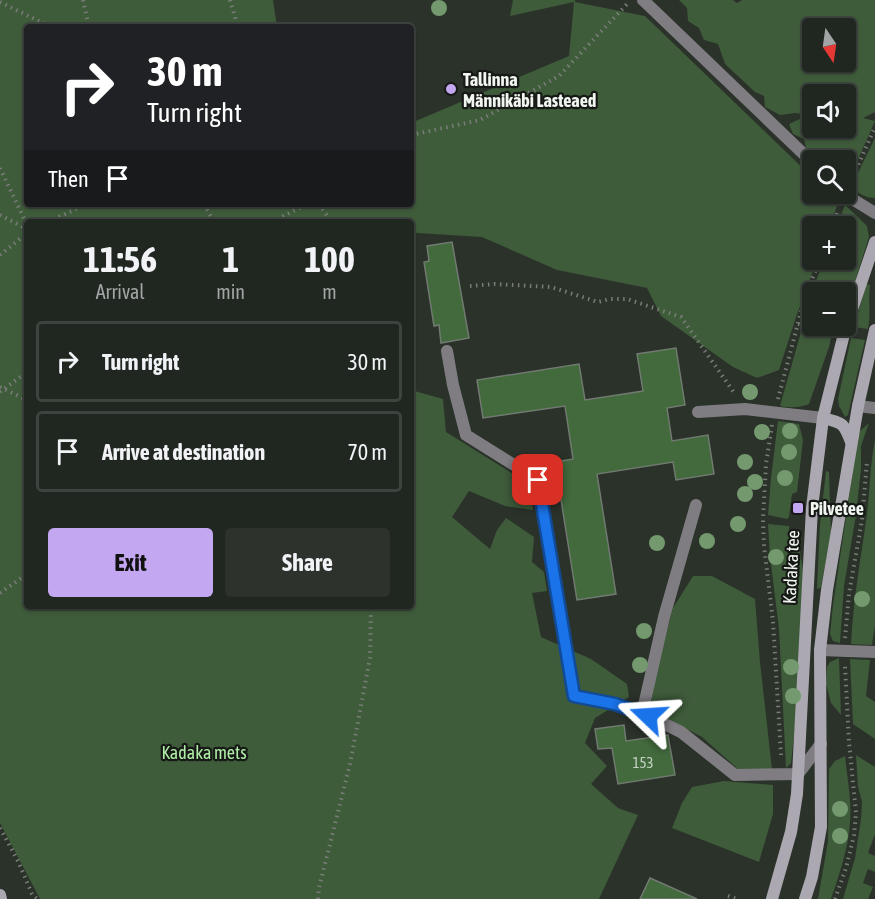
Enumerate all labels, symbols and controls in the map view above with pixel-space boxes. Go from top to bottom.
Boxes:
north arrow [802,18,856,72]
map controls [802,18,856,336]
text: 30 m [147,47,222,95]
icon: right [48,48,126,126]
place label: Tallinna Männikäbi Lasteaed [463,69,596,111]
marker: Tallinna Männikäbi Lasteaed [444,82,458,96]
button: sound [802,84,856,138]
text: Turn right [147,97,242,128]
button: search [802,150,856,204]
icon: arrive [101,162,134,195]
text: Then [48,166,89,192]
button: + [802,216,856,270]
text: 11:56 [83,238,157,280]
text: 1 [222,238,239,280]
text: 100 [304,238,355,280]
text: Arrival [96,280,145,303]
text: min [216,280,245,303]
text: m [322,280,337,303]
button: − [802,282,856,336]
icon: right [51,345,84,378]
text: Turn right [102,349,179,375]
text: 30 m [347,349,387,375]
icon: arrive [51,435,84,468]
text: Arrive at destination [102,439,265,465]
text: 70 m [347,439,387,465]
pin [512,454,563,505]
icon: arrive [521,463,554,496]
place label: Pilvetee [810,498,864,519]
marker: Pilvetee [791,501,805,515]
button: Exit [48,528,213,597]
button: Share [225,528,390,597]
street label: Kadaka tee [779,530,803,604]
position arrow [616,684,680,748]
park label: Kadaka mets [161,742,247,763]
house number: 153 [632,754,654,771]

